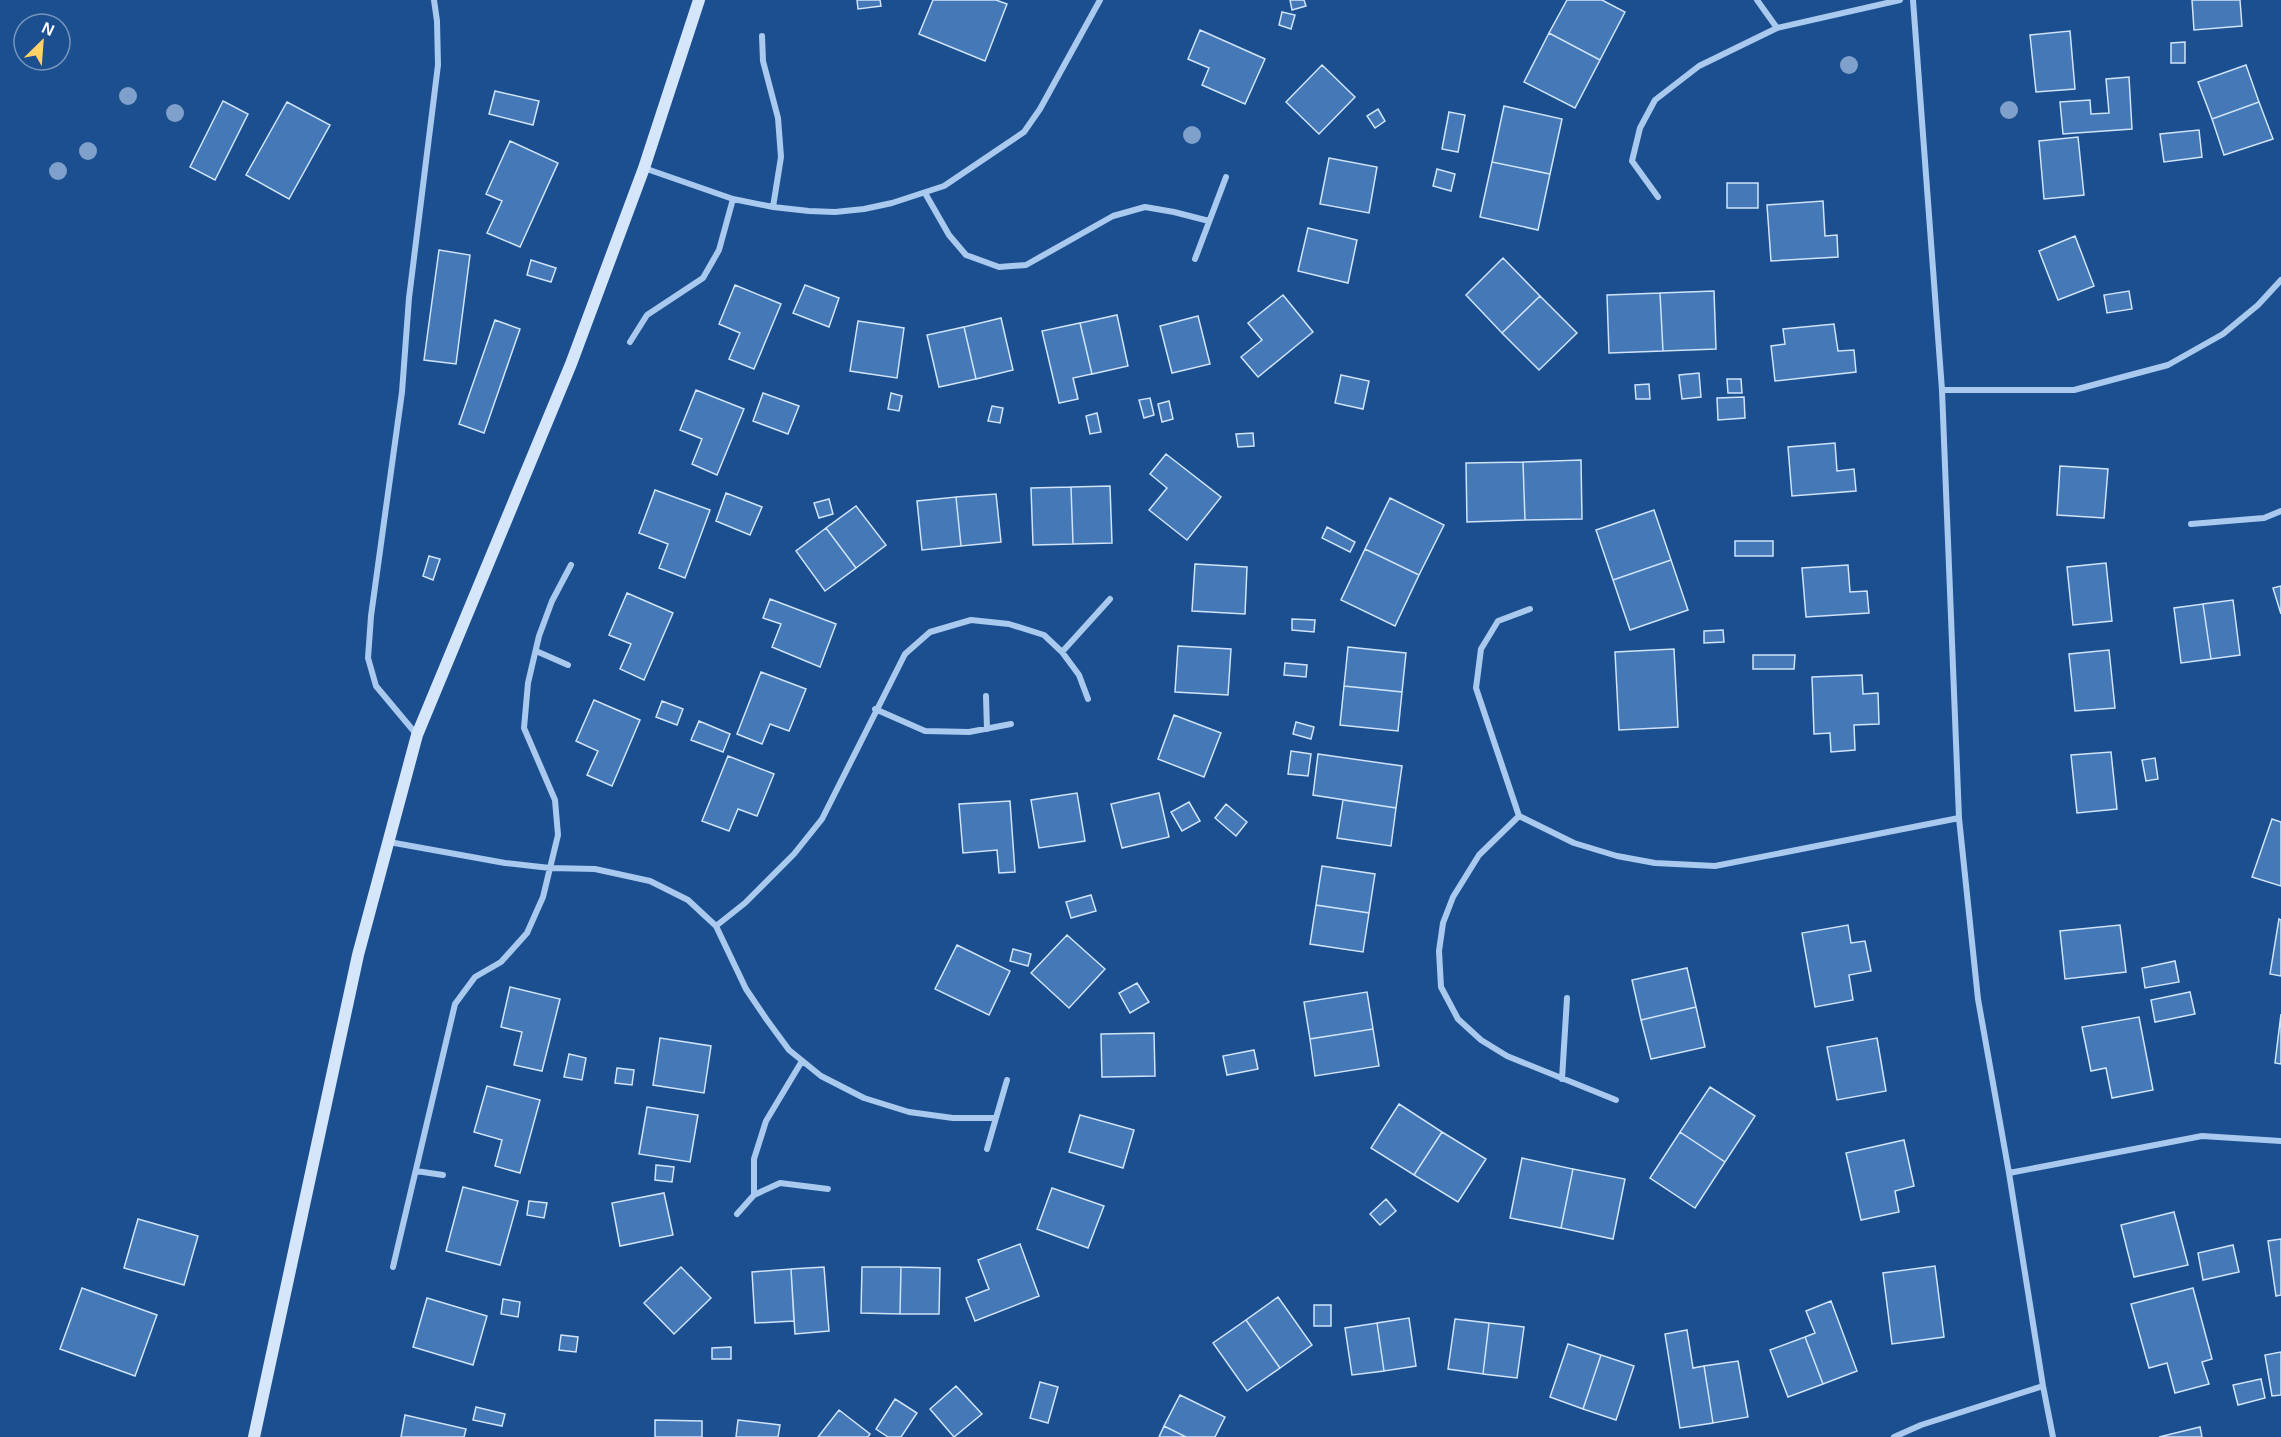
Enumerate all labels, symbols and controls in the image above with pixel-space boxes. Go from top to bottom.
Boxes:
north arrow [12,12,72,72]
text: N [39,19,57,39]

